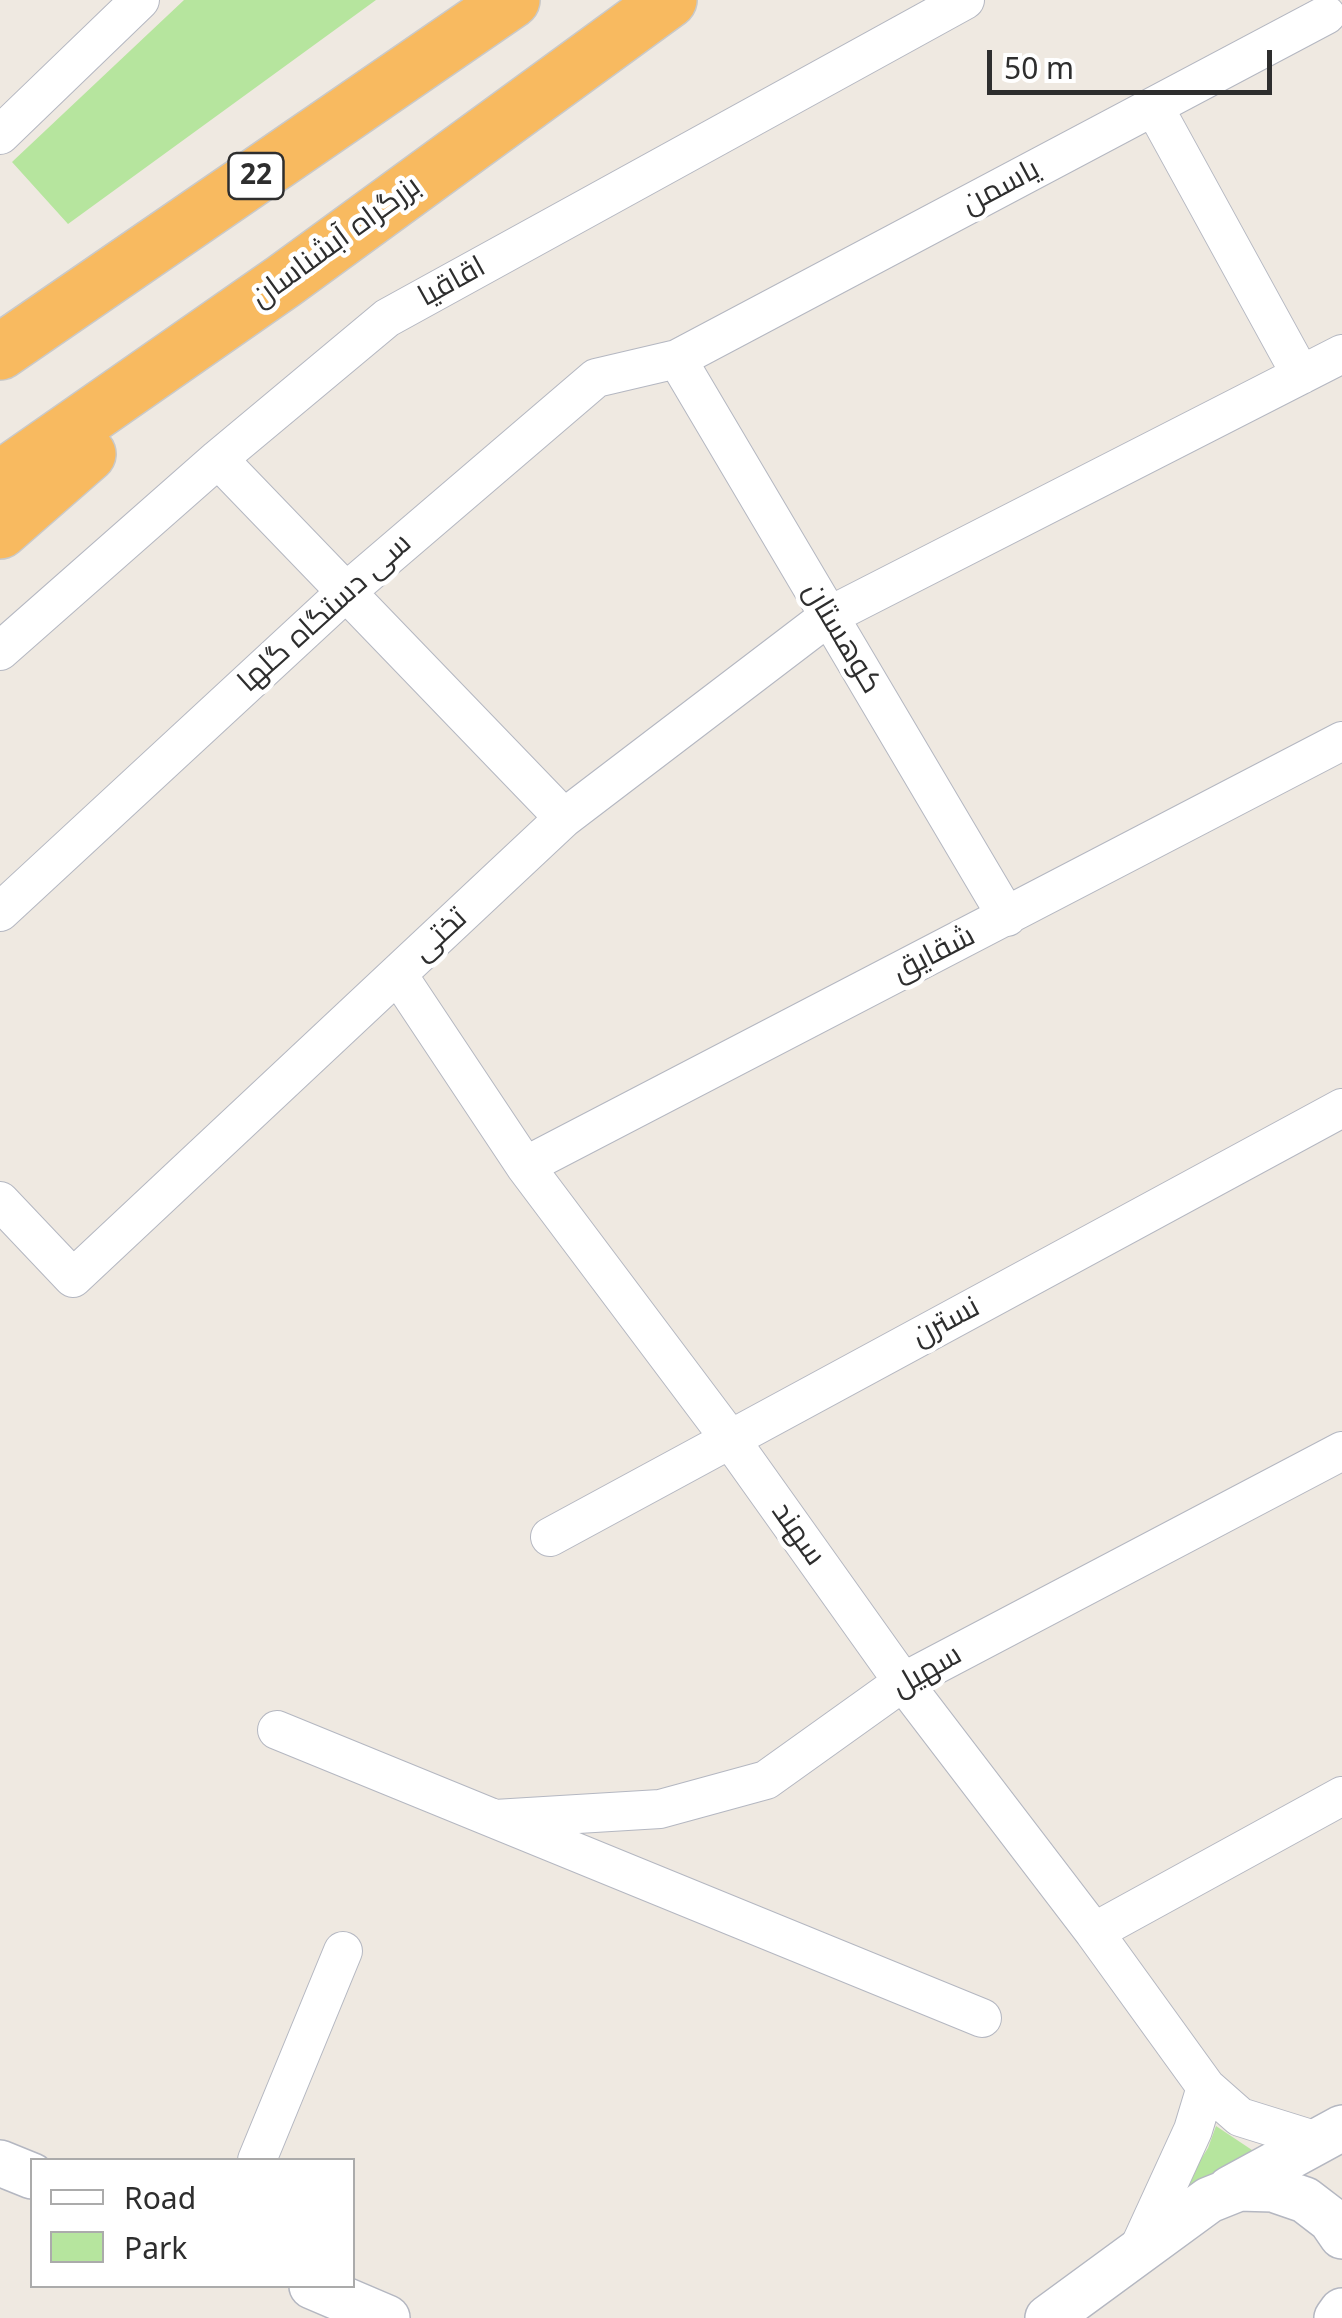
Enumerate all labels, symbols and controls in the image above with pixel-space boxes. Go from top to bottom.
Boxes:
scale bar [992,30,1277,92]
text: 50 m [1004,47,1074,88]
street label: یاسمن [956,152,1046,222]
road number: 22 [228,153,284,199]
street label: بزرگراه آبشناسان [244,168,428,316]
street label: اقاقیا [412,249,492,315]
street label: سی دستگاه گلها [231,526,419,700]
street label: کوهستان [795,576,889,700]
street label: تختی [405,901,475,969]
street label: شقایق [887,918,981,990]
street label: نسترن [906,1289,986,1355]
street label: سهند [763,1495,833,1573]
street label: سهیل [886,1637,968,1705]
legend [30,2158,355,2288]
text: Road [124,2177,196,2218]
text: Park [124,2227,187,2268]

